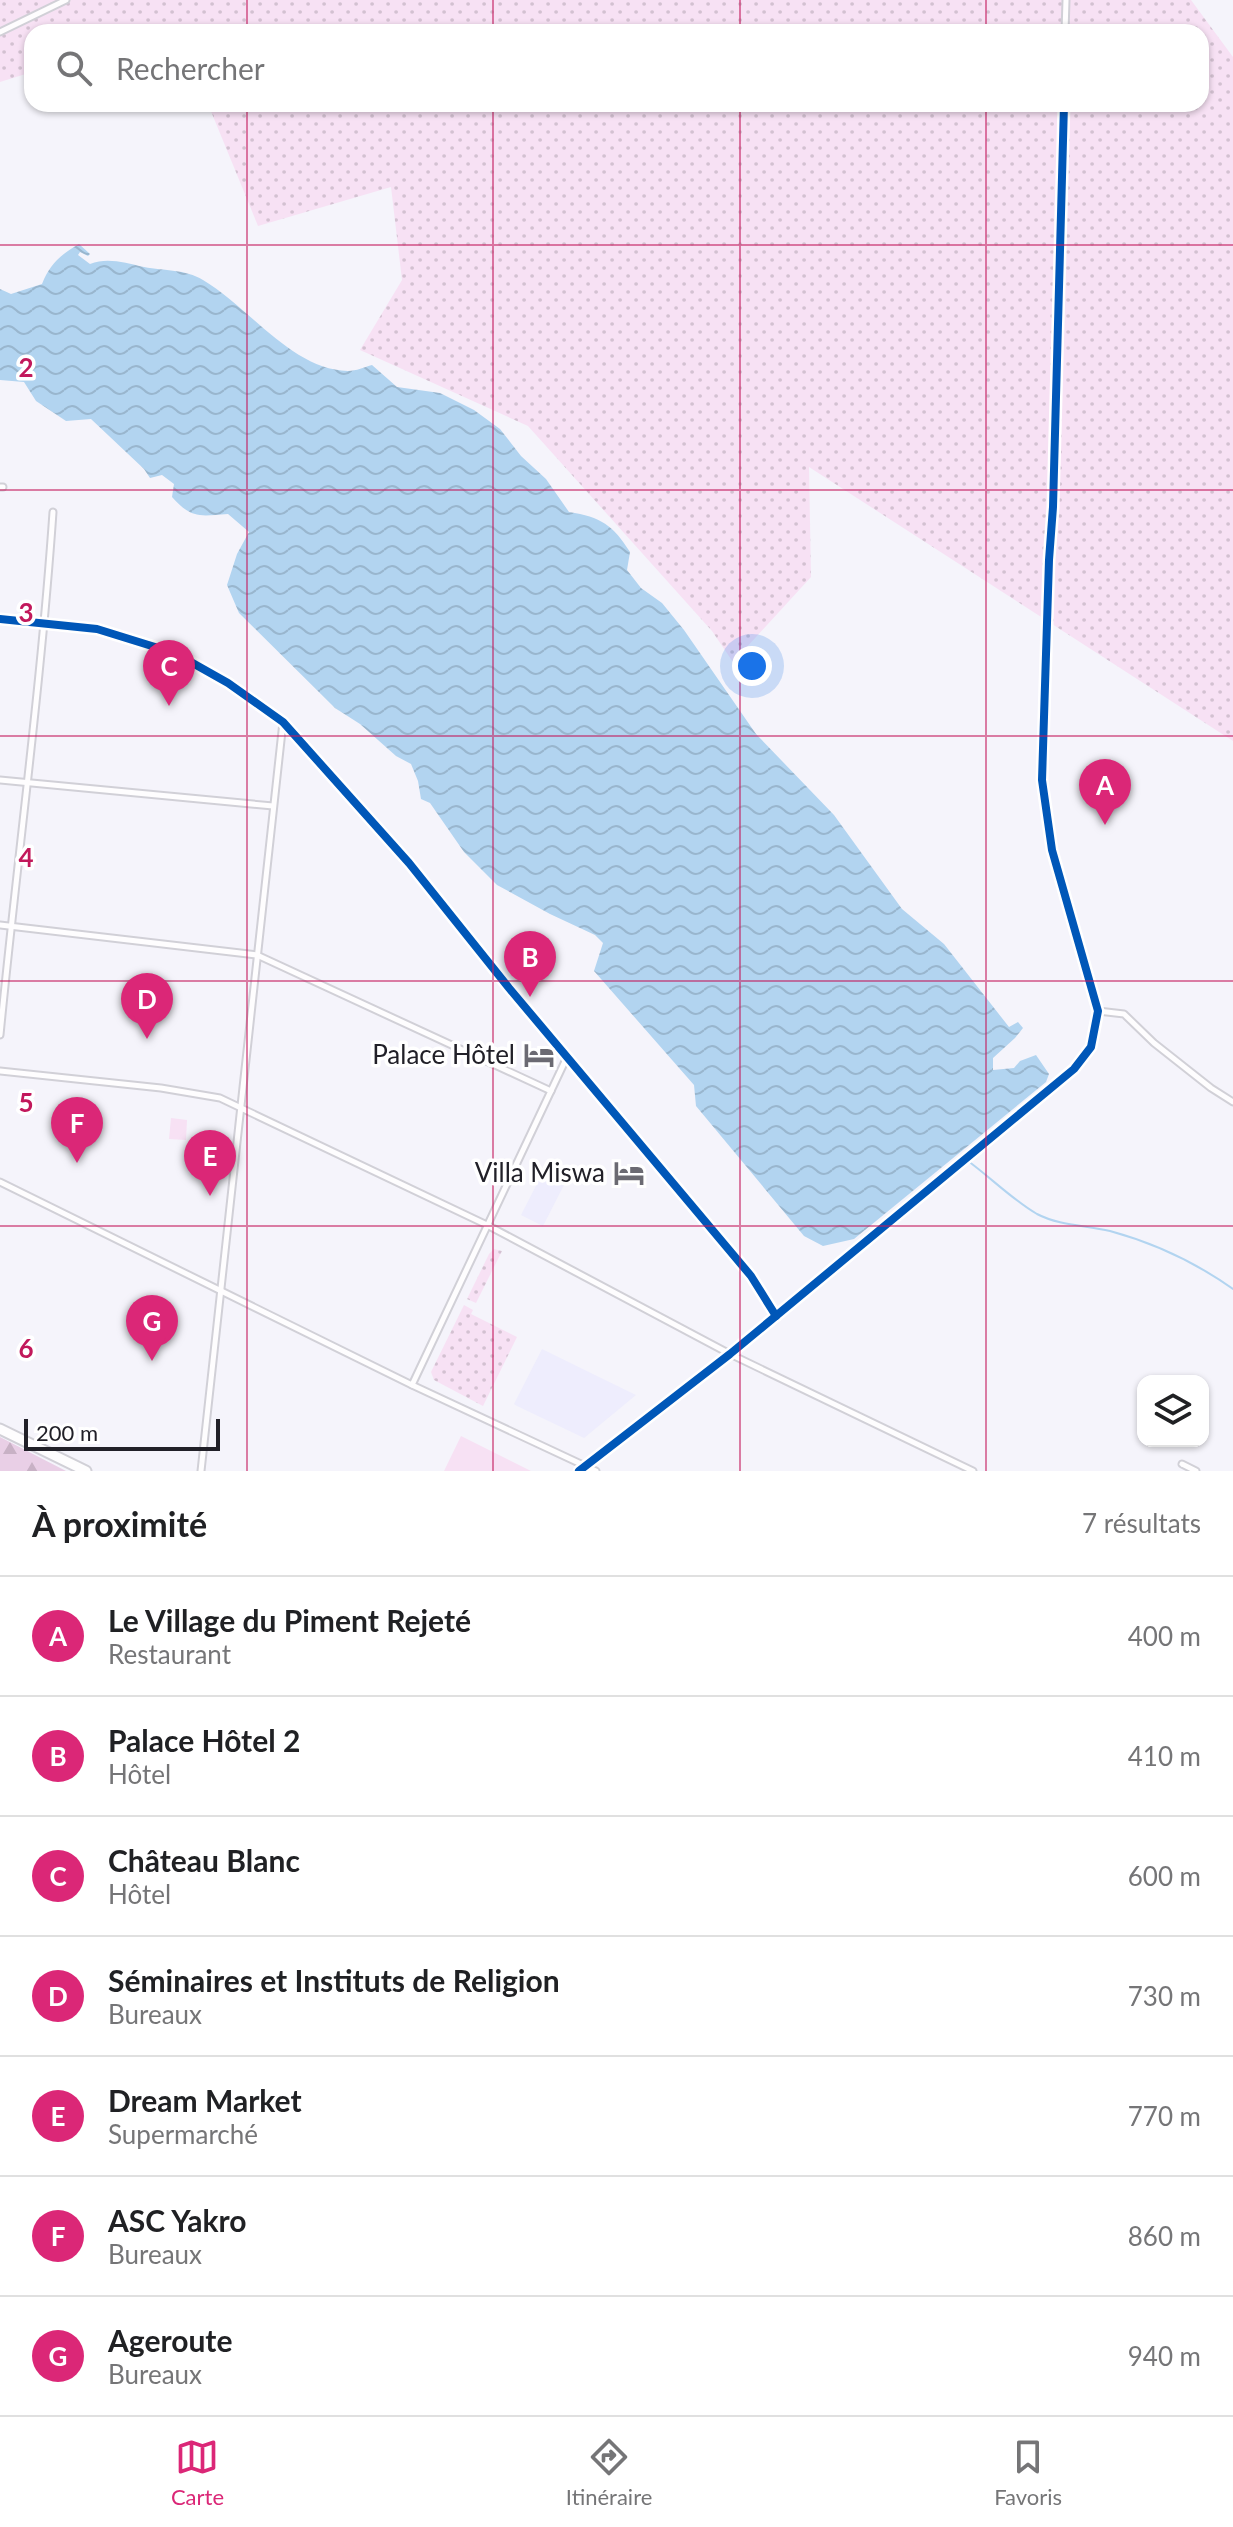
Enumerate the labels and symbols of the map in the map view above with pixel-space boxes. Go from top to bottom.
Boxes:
text: 2 [18,351,34,383]
text: 3 [18,596,34,628]
pin: C [143,640,195,706]
your location [732,646,772,686]
pin: A [1079,759,1131,825]
text: 4 [18,841,34,873]
pin: B [504,931,556,997]
pin: D [121,973,173,1039]
place label: Palace Hôtel [372,1038,515,1070]
hotel icon: Palace Hôtel [522,1038,556,1072]
text: 5 [18,1086,34,1118]
pin: F [51,1097,103,1163]
pin: E [184,1130,236,1196]
place label: Villa Miswa [475,1156,605,1188]
hotel icon: Villa Miswa [612,1156,646,1190]
pin: G [126,1295,178,1361]
text: 6 [18,1332,34,1364]
scale bar [24,1415,220,1451]

